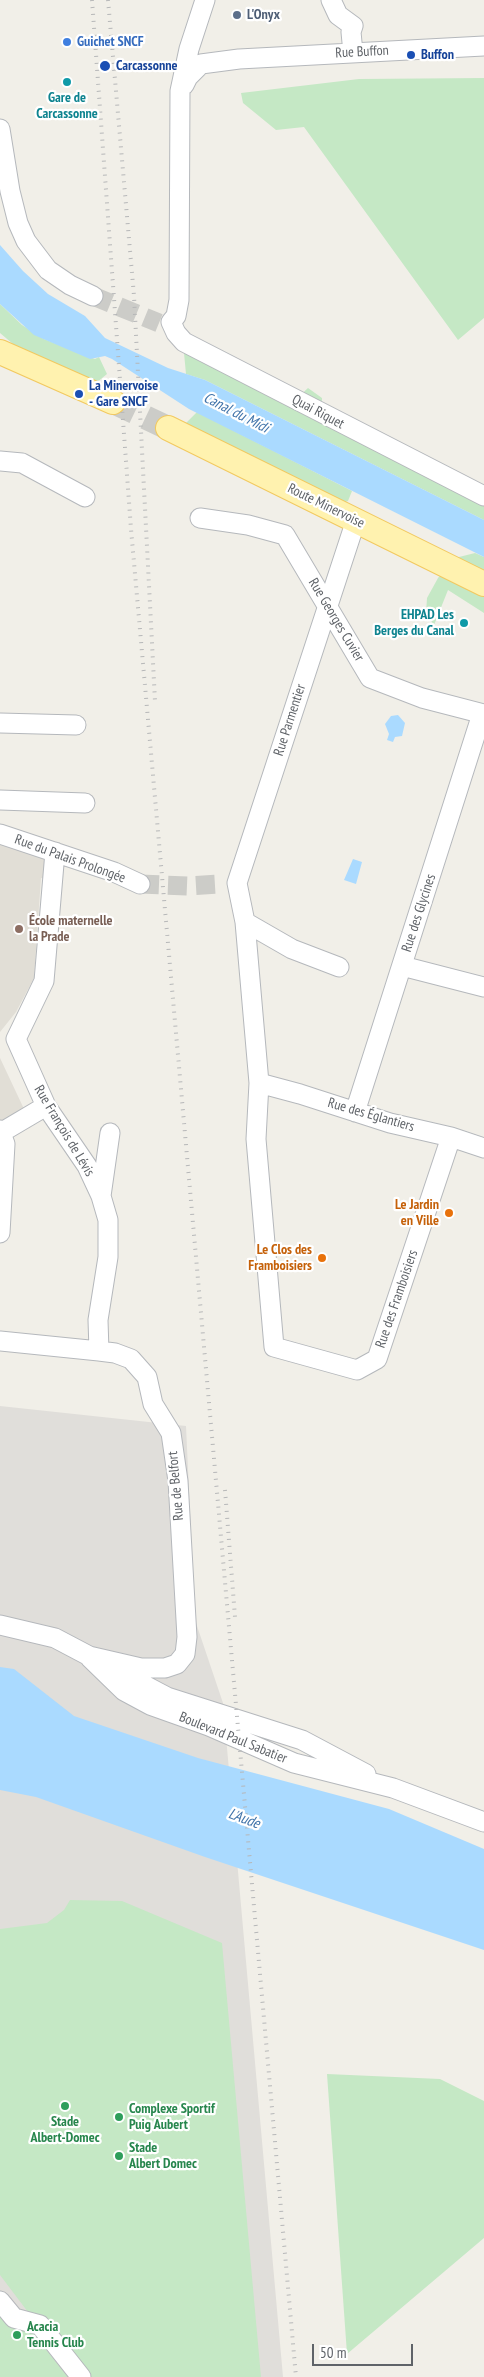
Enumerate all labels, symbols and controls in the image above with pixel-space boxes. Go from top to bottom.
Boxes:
place label: L'Onyx [247,7,280,23]
marker: L'Onyx [231,9,243,21]
place label: Guichet SNCF [77,34,144,50]
marker: Guichet SNCF [61,36,73,48]
street label: Rue Buffon [335,42,389,62]
place label: Buffon [421,47,454,63]
marker: Buffon [405,49,417,61]
place label: Carcassonne [116,58,177,74]
marker: Carcassonne [98,59,112,73]
marker: Gare de Carcassonne [61,76,73,88]
place label: Gare de Carcassonne [36,90,98,122]
place label: La Minervoise - Gare SNCF [89,378,158,411]
marker: La Minervoise - Gare SNCF [73,388,85,400]
water label: Canal du Midi [200,389,272,437]
street label: Quai Riquet [289,391,347,433]
street label: Route Minervoise [285,480,367,532]
street label: Rue Georges Cuvier [305,575,367,665]
place label: EHPAD Les Berges du Canal [374,607,454,640]
marker: EHPAD Les Berges du Canal [458,617,470,629]
street label: Rue Parmentier [271,682,309,758]
street label: Rue du Palais Prolongée [12,831,128,887]
street label: Rue des Glycines [398,872,440,954]
place label: École maternelle la Prade [29,913,113,946]
marker: École maternelle la Prade [13,923,25,935]
street label: Rue François de Lévis [30,1082,98,1180]
street label: Rue des Églantiers [326,1095,416,1135]
place label: Le Jardin en Ville [395,1197,439,1230]
marker: Le Jardin en Ville [443,1207,455,1219]
place label: Le Clos des Framboisiers [248,1242,312,1274]
street label: Rue des Framboisiers [372,1248,422,1350]
marker: Le Clos des Framboisiers [316,1252,328,1264]
street label: Rue de Belfort [165,1451,187,1521]
street label: Boulevard Paul Sabatier [177,1709,289,1767]
water label: L'Aude [226,1805,262,1833]
marker: Stade Albert-Domec [59,2100,71,2112]
place label: Complexe Sportif Puig Aubert [129,2101,215,2134]
marker: Complexe Sportif Puig Aubert [113,2111,125,2123]
place label: Stade Albert-Domec [30,2114,100,2146]
place label: Stade Albert Domec [129,2140,197,2172]
marker: Stade Albert Domec [113,2150,125,2162]
place label: Acacia Tennis Club [27,2319,84,2352]
marker: Acacia Tennis Club [11,2329,23,2341]
scale bar [314,2334,415,2366]
text: 50 m [320,2343,346,2362]

